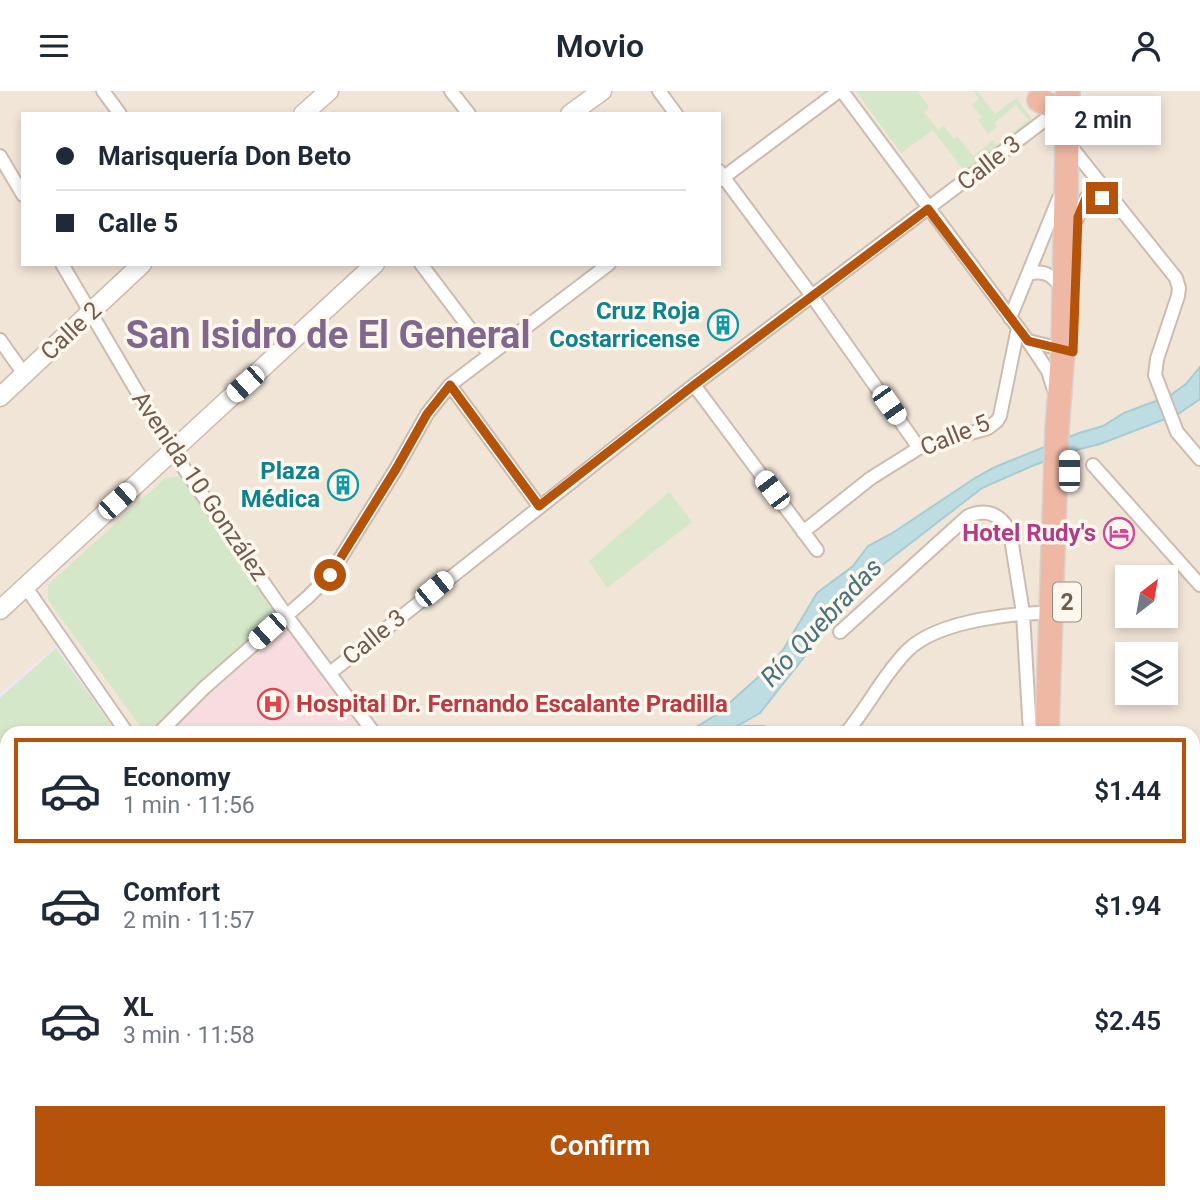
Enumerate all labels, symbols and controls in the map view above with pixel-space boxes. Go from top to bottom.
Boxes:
icon: menu [35,27,73,65]
text: Movio [556,27,644,65]
icon: person [1127,27,1165,65]
callout: 2 min [1044,97,1160,146]
text: 2 min [1074,107,1132,134]
street label: Calle 3 [952,130,1026,196]
text: Marisquería Don Beto [98,141,351,171]
route end [1086,182,1118,214]
text: Calle 5 [98,208,178,238]
street label: Calle 2 [35,296,107,366]
place label: Cruz Roja Costarricense [549,297,700,353]
building icon: Cruz Roja Costarricense [706,308,740,342]
district label: San Isidro de El General [126,313,530,357]
car [223,362,268,406]
car [869,382,910,428]
street label: Avenida 10 González [126,386,274,586]
street label: Calle 5 [916,408,994,462]
car [1059,450,1080,492]
place label: Plaza Médica [241,457,320,513]
car [751,467,794,513]
building icon: Plaza Médica [326,468,360,502]
car [95,479,140,523]
hotel icon: Hotel Rudy's [1102,516,1136,550]
place label: Hotel Rudy's [962,519,1096,547]
water label: Río Quebradas [754,552,888,692]
route start [314,559,346,591]
north arrow [1115,565,1178,628]
map controls [1115,565,1178,705]
car [412,568,457,610]
road number: 2 [1053,582,1081,621]
street label: Calle 3 [337,603,411,671]
car [245,609,290,653]
button: layers [1115,642,1178,705]
hospital icon: Hospital Dr. Fernando Escalante Pradilla [256,687,290,721]
place label: Hospital Dr. Fernando Escalante Pradilla [296,690,728,718]
icon: car [39,759,102,822]
text: Economy [123,762,230,792]
text: $1.44 [1094,776,1161,806]
text: 1 min · 11:56 [123,792,255,819]
icon: car [39,874,102,937]
text: Comfort [123,877,220,907]
text: $1.94 [1094,891,1161,921]
text: 2 min · 11:57 [123,907,255,934]
icon: car [39,989,102,1052]
text: XL [123,992,154,1022]
text: $2.45 [1094,1006,1161,1036]
text: 3 min · 11:58 [123,1022,255,1049]
button: Confirm [35,1106,1165,1186]

